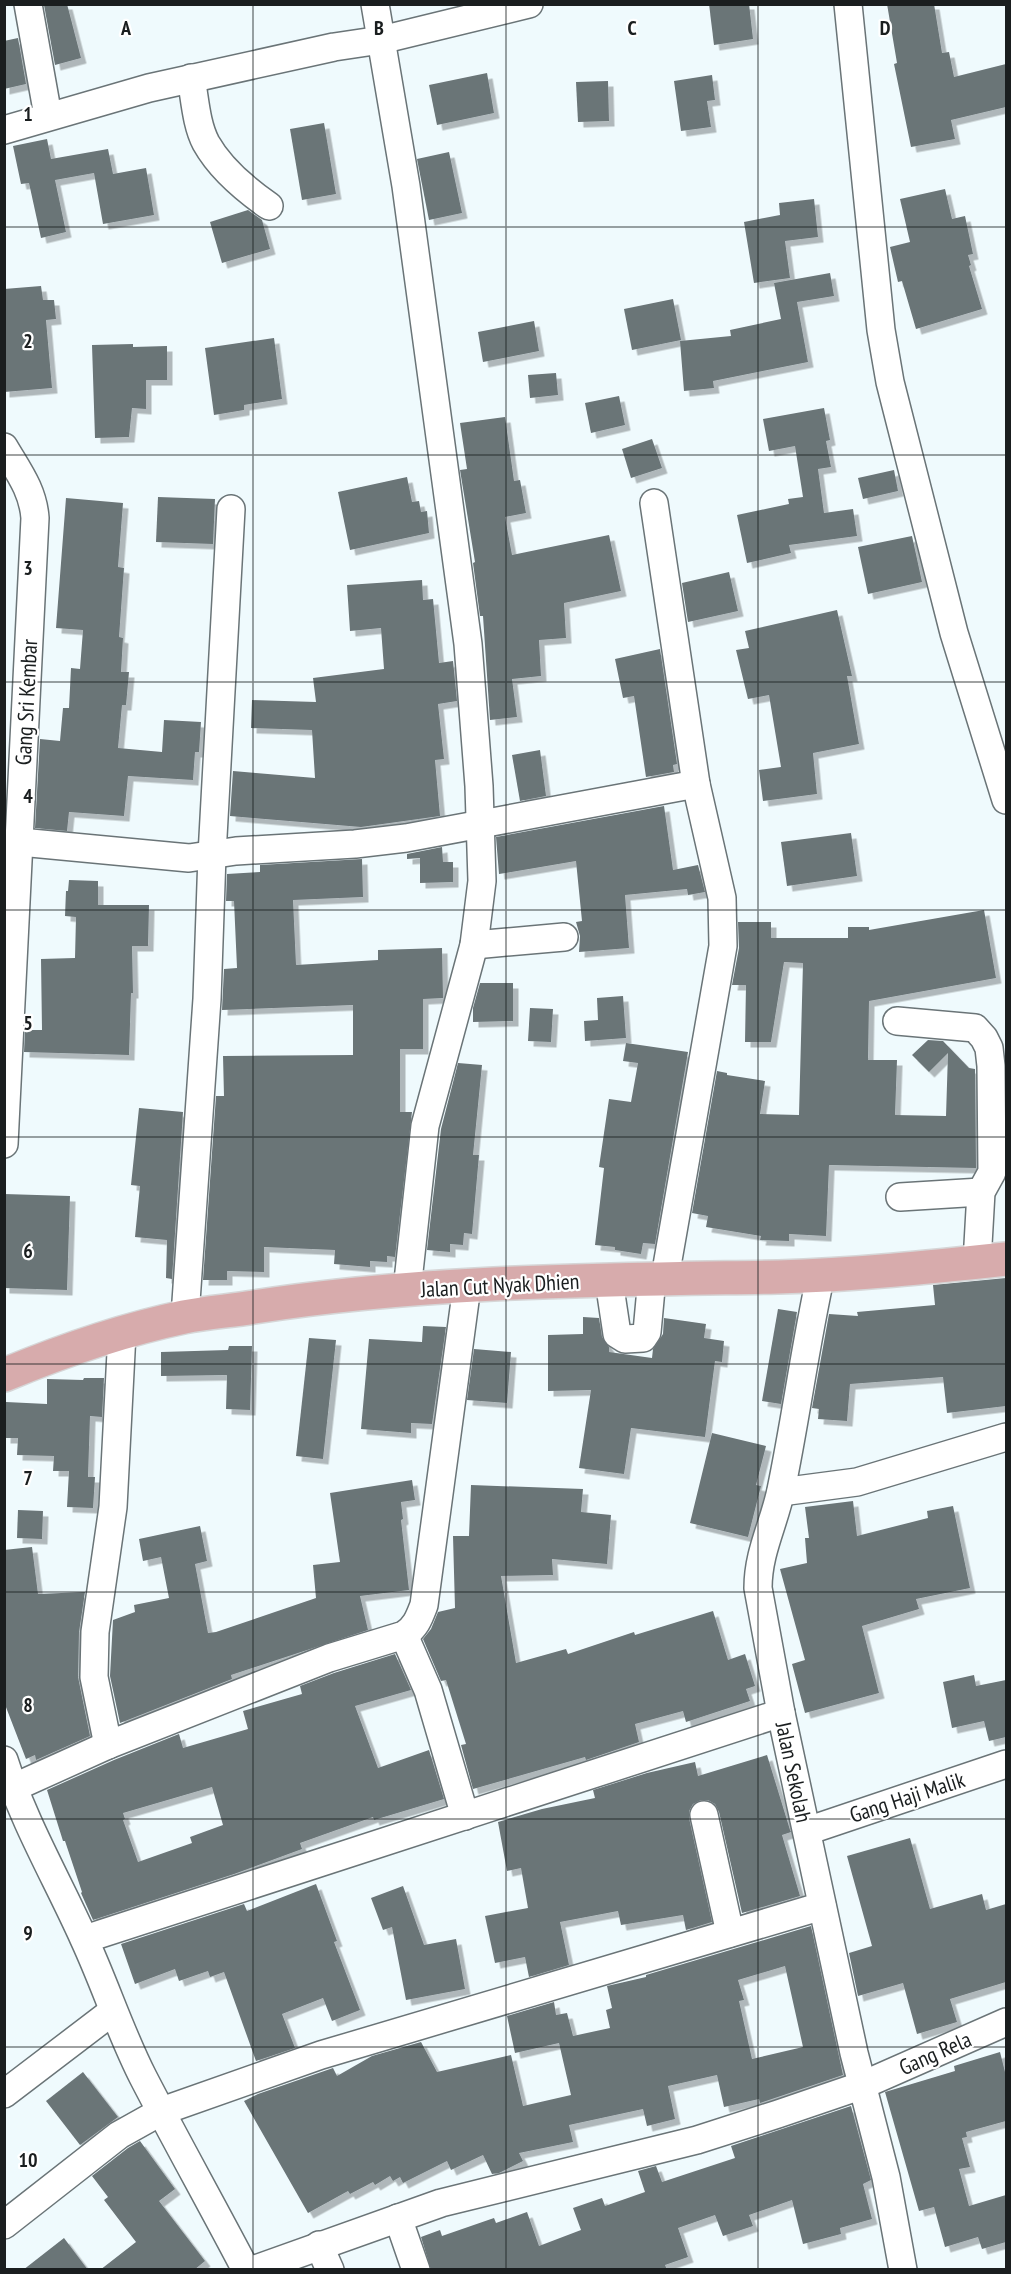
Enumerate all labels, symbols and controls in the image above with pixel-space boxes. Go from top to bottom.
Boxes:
text: A [120,15,132,41]
text: B [374,15,384,41]
text: C [627,15,637,41]
text: D [880,15,891,41]
text: 1 [23,101,33,127]
text: 2 [23,328,33,354]
text: 3 [23,555,33,581]
street label: Gang Sri Kembar [9,638,43,766]
text: 4 [23,783,33,809]
text: 5 [23,1010,33,1036]
text: 6 [23,1238,33,1264]
street label: Jalan Cut Nyak Dhien [419,1267,580,1303]
text: 7 [23,1465,33,1491]
text: 8 [23,1692,33,1718]
street label: Jalan Sekolah [769,1718,818,1825]
street label: Gang Haji Malik [846,1765,969,1829]
text: 9 [23,1920,33,1946]
street label: Gang Rela [895,2025,975,2081]
text: 10 [18,2147,38,2173]

